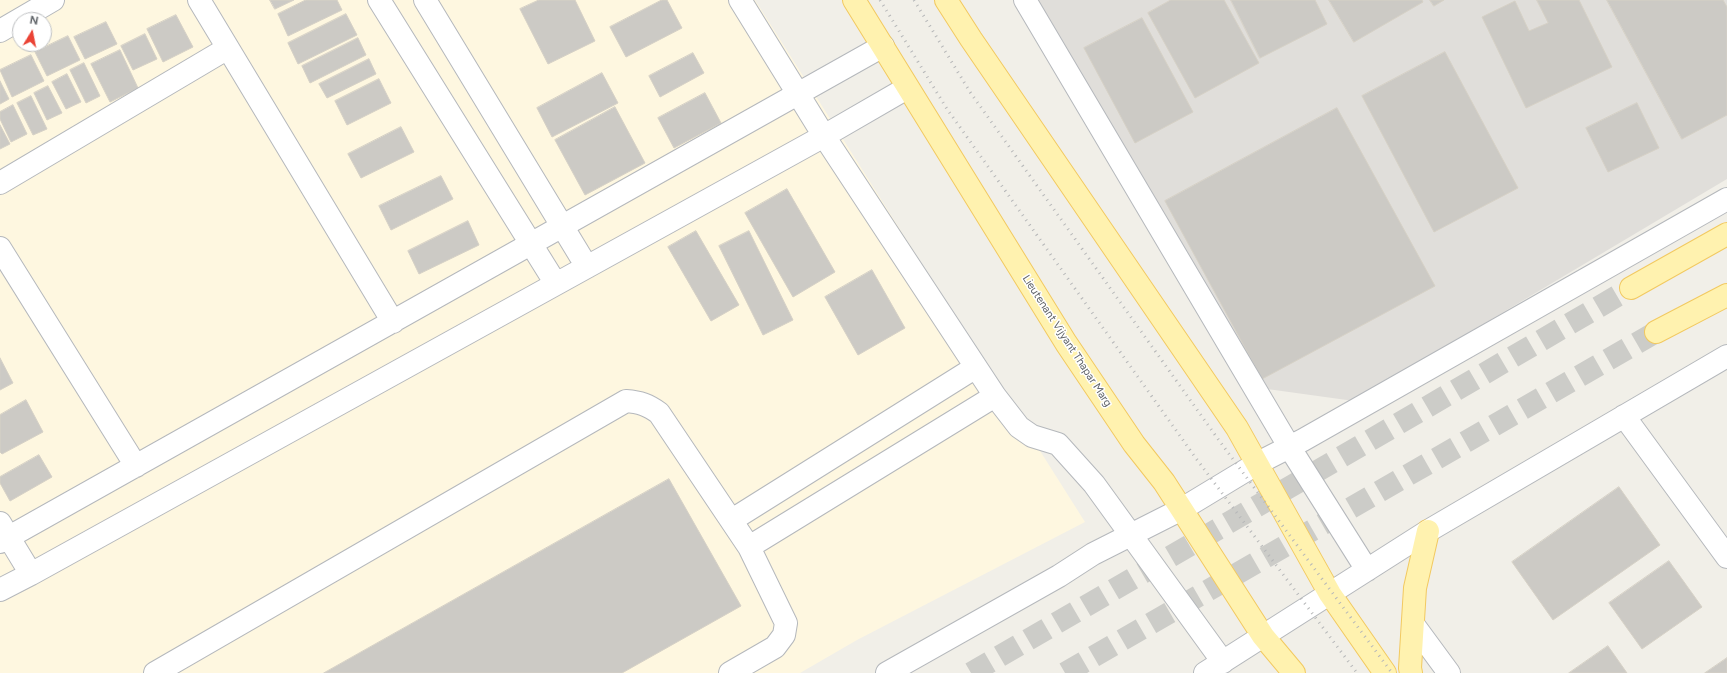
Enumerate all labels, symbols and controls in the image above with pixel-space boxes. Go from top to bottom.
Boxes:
north arrow [12,12,52,52]
text: N [29,14,39,28]
street label: Lieutenant Vijyant Thapar Marg [1019,273,1115,409]

